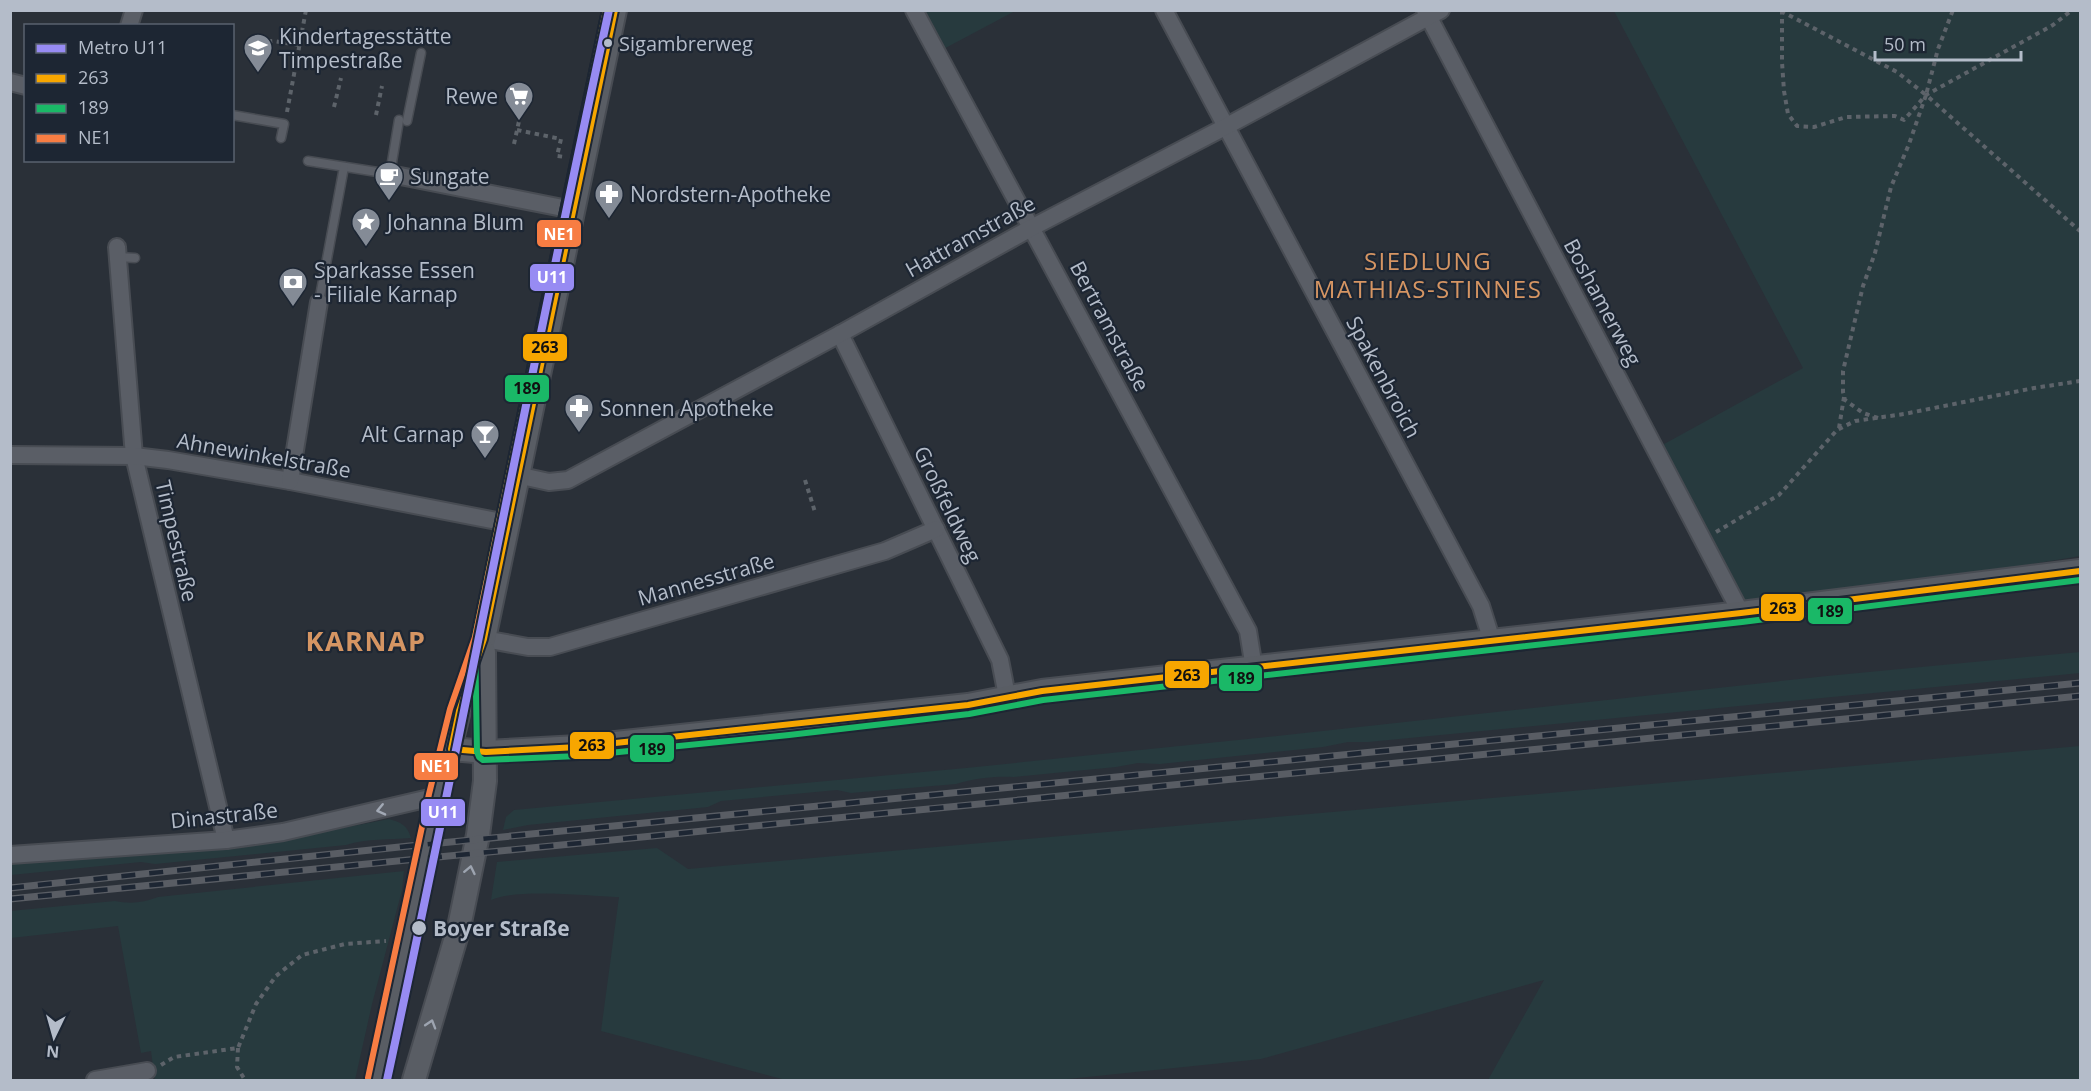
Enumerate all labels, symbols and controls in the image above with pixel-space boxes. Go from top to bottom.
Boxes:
place label: Kindertagesstätte Timpestraße [279,22,452,74]
legend [24,24,234,162]
scale bar [1875,24,2020,62]
place label: Sigambrerweg [619,30,753,57]
school or university icon: Kindertagesstätte Timpestraße [242,32,274,74]
text: 50 m [1884,32,1926,56]
text: Metro U11 [78,35,167,59]
marker: Sigambrerweg [602,37,614,49]
text: 263 [78,65,109,89]
supermarket icon: Rewe [503,80,535,122]
place label: Rewe [445,82,498,110]
text: 189 [78,95,109,119]
text: NE1 [78,125,112,149]
cafe icon: Sungate [373,160,405,202]
place label: Sungate [410,162,490,190]
pharmacy icon: Nordstern-Apotheke [593,178,625,220]
place label: Nordstern-Apotheke [630,180,831,208]
street label: Hattramstraße [900,189,1040,283]
place icon: Johanna Blum [350,206,382,248]
place label: Johanna Blum [385,208,524,236]
line badge: NE1 [536,219,582,248]
text: NE1 [543,223,575,245]
street label: Boshamerweg [1558,234,1648,370]
district label: SIEDLUNG MATHIAS-STINNES [1314,244,1542,305]
place label: Sparkasse Essen - Filiale Karnap [314,256,475,308]
street label: Bertramstraße [1064,256,1156,396]
line badge: U11 [529,263,575,292]
bank icon: Sparkasse Essen - Filiale Karnap [277,266,309,308]
text: U11 [537,266,567,288]
street label: Spakenbroich [1340,311,1428,443]
line badge: 263 [522,333,568,362]
text: 263 [531,336,559,358]
line badge: 189 [504,374,550,403]
text: 189 [513,377,541,399]
pharmacy icon: Sonnen Apotheke [563,392,595,434]
place label: Sonnen Apotheke [600,394,774,422]
bar icon: Alt Carnap [469,418,501,460]
place label: Alt Carnap [362,420,464,448]
street label: Ahnewinkelstraße [175,426,353,484]
street label: Großfeldweg [908,441,988,567]
street label: Timpestraße [149,478,205,604]
street label: Mannesstraße [634,546,778,612]
line badge: 263 [1760,593,1805,622]
text: 263 [1769,597,1797,619]
line badge: 189 [1807,597,1853,625]
text: 189 [1816,600,1844,622]
district label: KARNAP [306,622,426,659]
line badge: 263 [1164,660,1210,689]
text: 263 [1173,664,1201,686]
line badge: 189 [1218,664,1263,692]
text: 189 [1227,667,1255,689]
line badge: 263 [569,731,615,760]
text: 263 [578,734,606,756]
line badge: 189 [629,734,675,763]
text: 189 [638,738,666,760]
line badge: NE1 [413,752,459,781]
text: NE1 [420,755,452,777]
street label: Dinastraße [169,795,279,835]
line badge: U11 [420,798,466,827]
text: U11 [428,801,458,823]
one-way arrow [376,802,386,815]
one-way arrow [463,865,476,875]
place label: Boyer Straße [433,914,570,942]
marker: Boyer Straße [410,919,428,937]
north arrow [24,1007,84,1067]
one-way arrow [424,1020,436,1030]
text: N [45,1040,60,1063]

